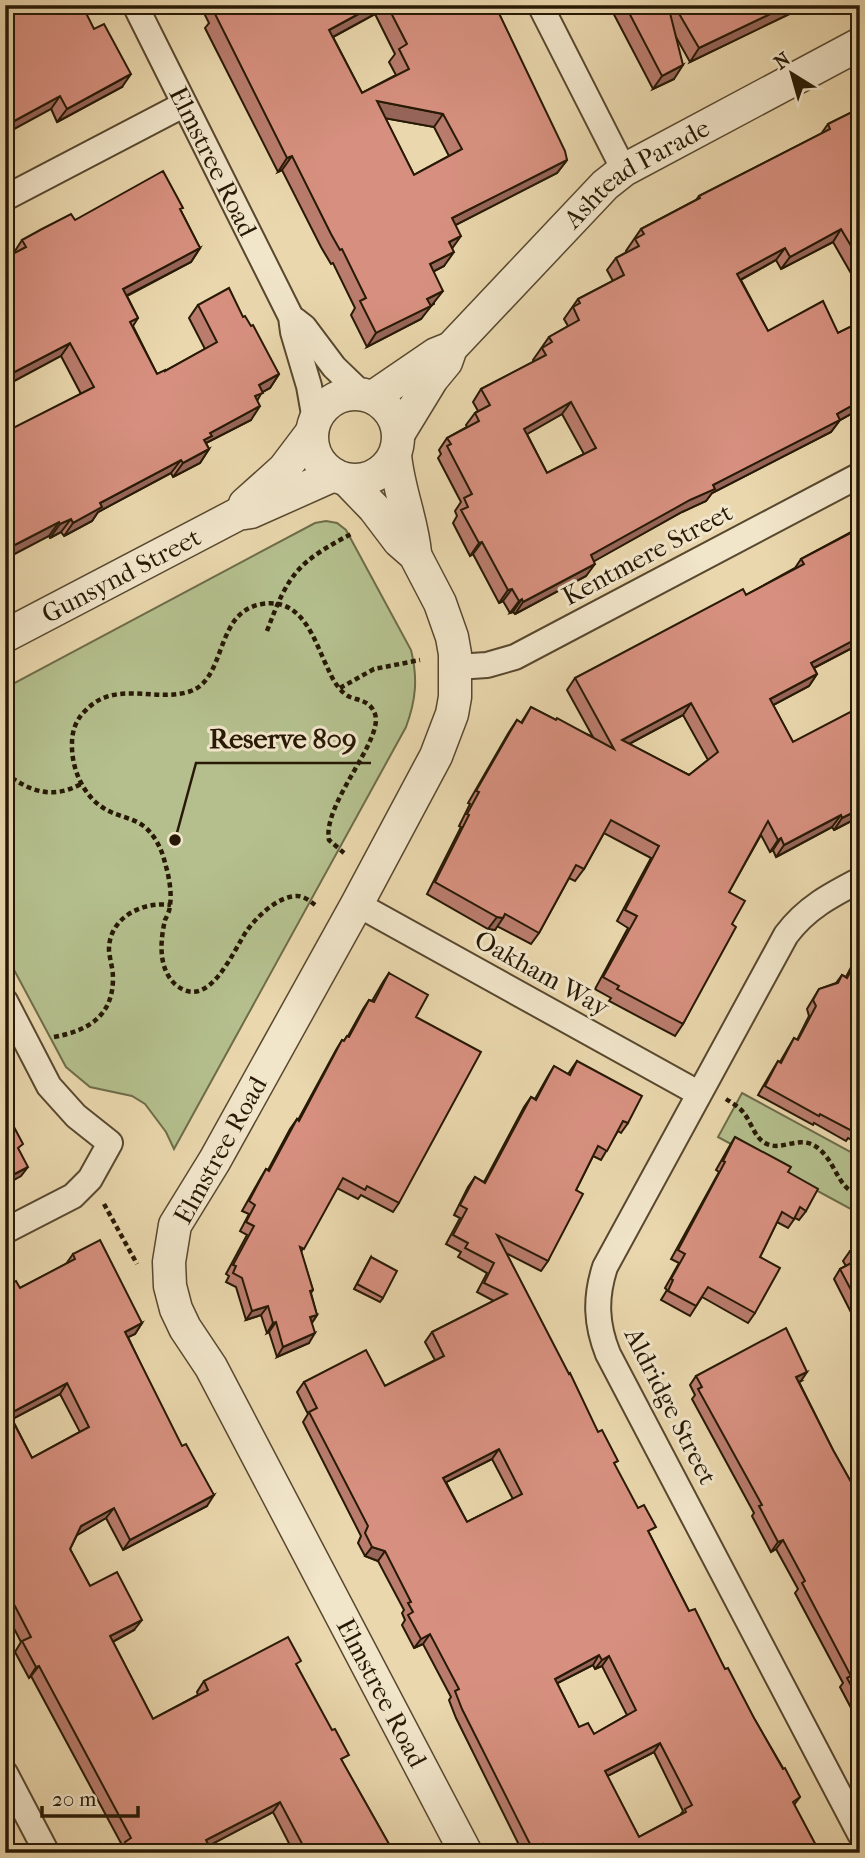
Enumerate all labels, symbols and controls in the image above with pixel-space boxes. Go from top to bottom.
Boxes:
north arrow [756,38,826,108]
text: N [770,48,795,74]
street label: Elmstree Road [162,82,264,243]
street label: Ashtead Parade [557,112,715,236]
street label: Kentmere Street [557,496,738,612]
street label: Gunsynd Street [37,521,207,630]
callout: Reserve 809 [196,714,371,763]
text: Reserve 809 [209,722,357,755]
street label: Oakham Way [469,924,615,1024]
street label: Elmstree Road [167,1070,274,1229]
street label: Aldridge Street [617,1322,724,1490]
street label: Elmstree Road [330,1613,434,1773]
scale bar [42,1774,138,1818]
text: 20 m [52,1787,97,1811]

